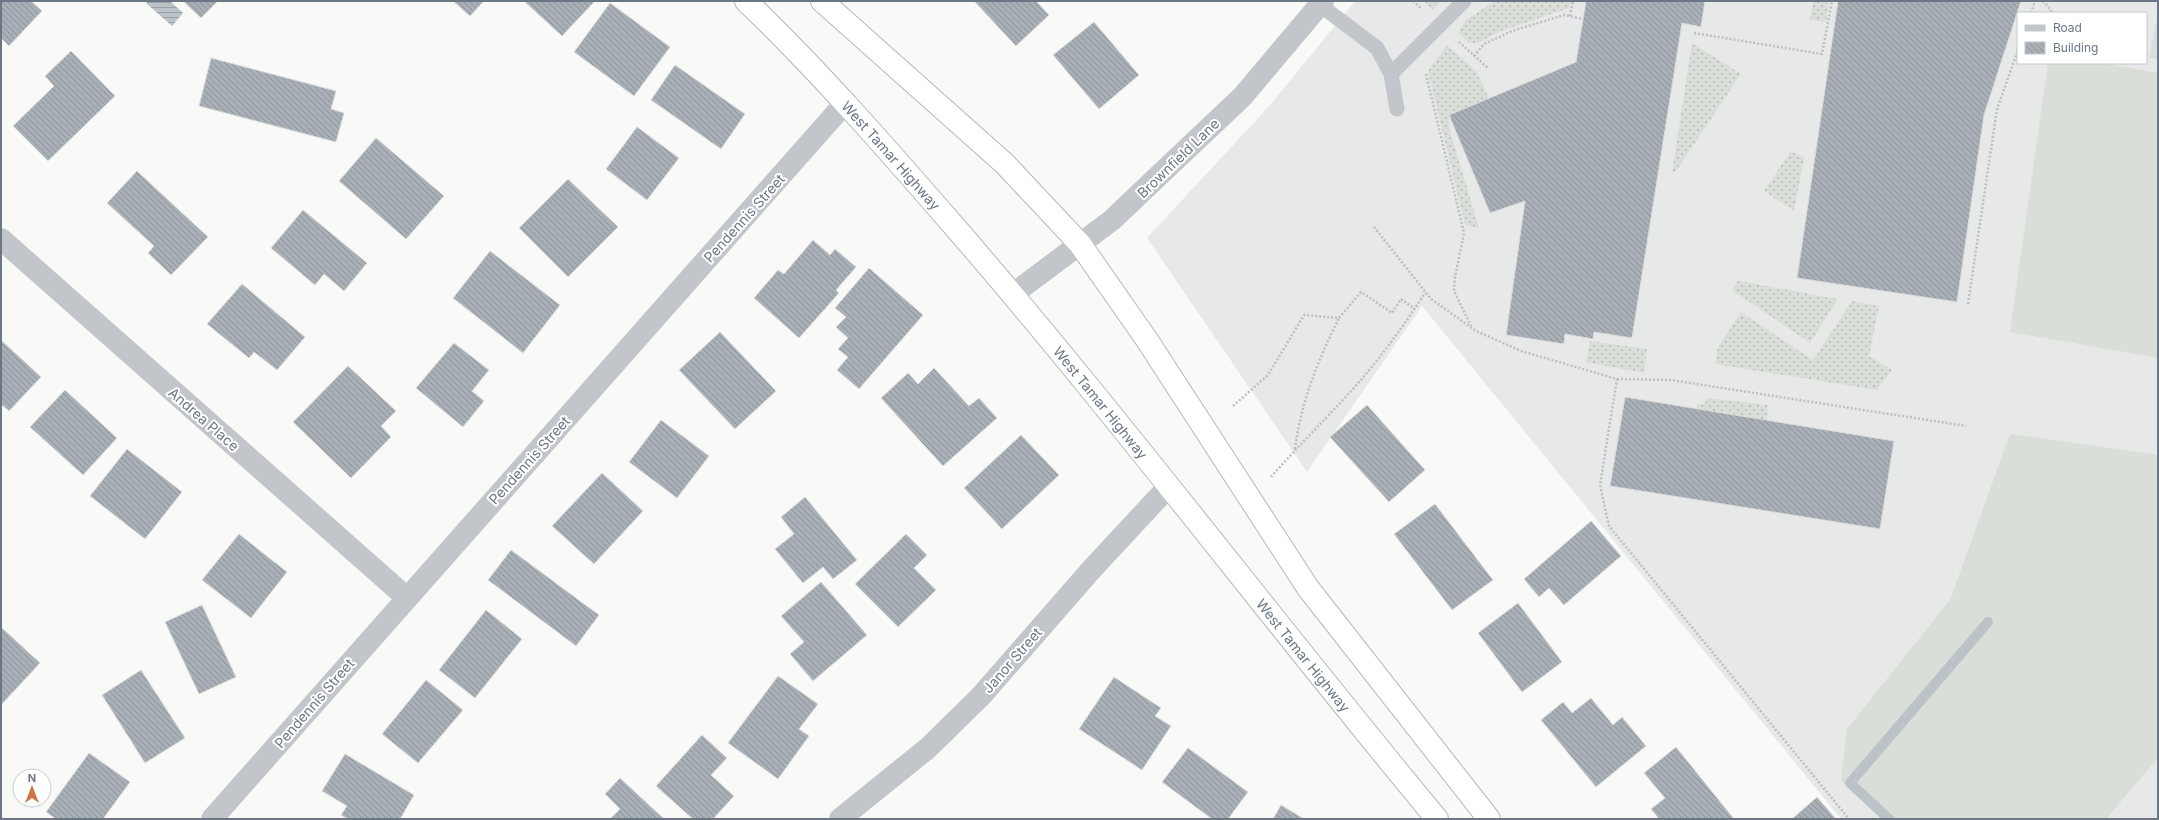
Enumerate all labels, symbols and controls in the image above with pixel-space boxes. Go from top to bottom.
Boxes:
legend [2017,12,2147,64]
text: Road [2053,20,2082,35]
text: Building [2053,40,2098,55]
street label: West Tamar Highway [839,97,944,213]
street label: Brownfield Lane [1134,115,1222,201]
street label: Pendennis Street [700,170,788,266]
street label: West Tamar Highway [1050,342,1152,462]
street label: Andrea Place [165,384,243,454]
street label: Pendennis Street [485,412,573,508]
street label: West Tamar Highway [1253,595,1354,715]
street label: Janor Street [979,623,1045,696]
street label: Pendennis Street [271,655,358,751]
north arrow [12,768,52,808]
text: N [28,771,36,785]

